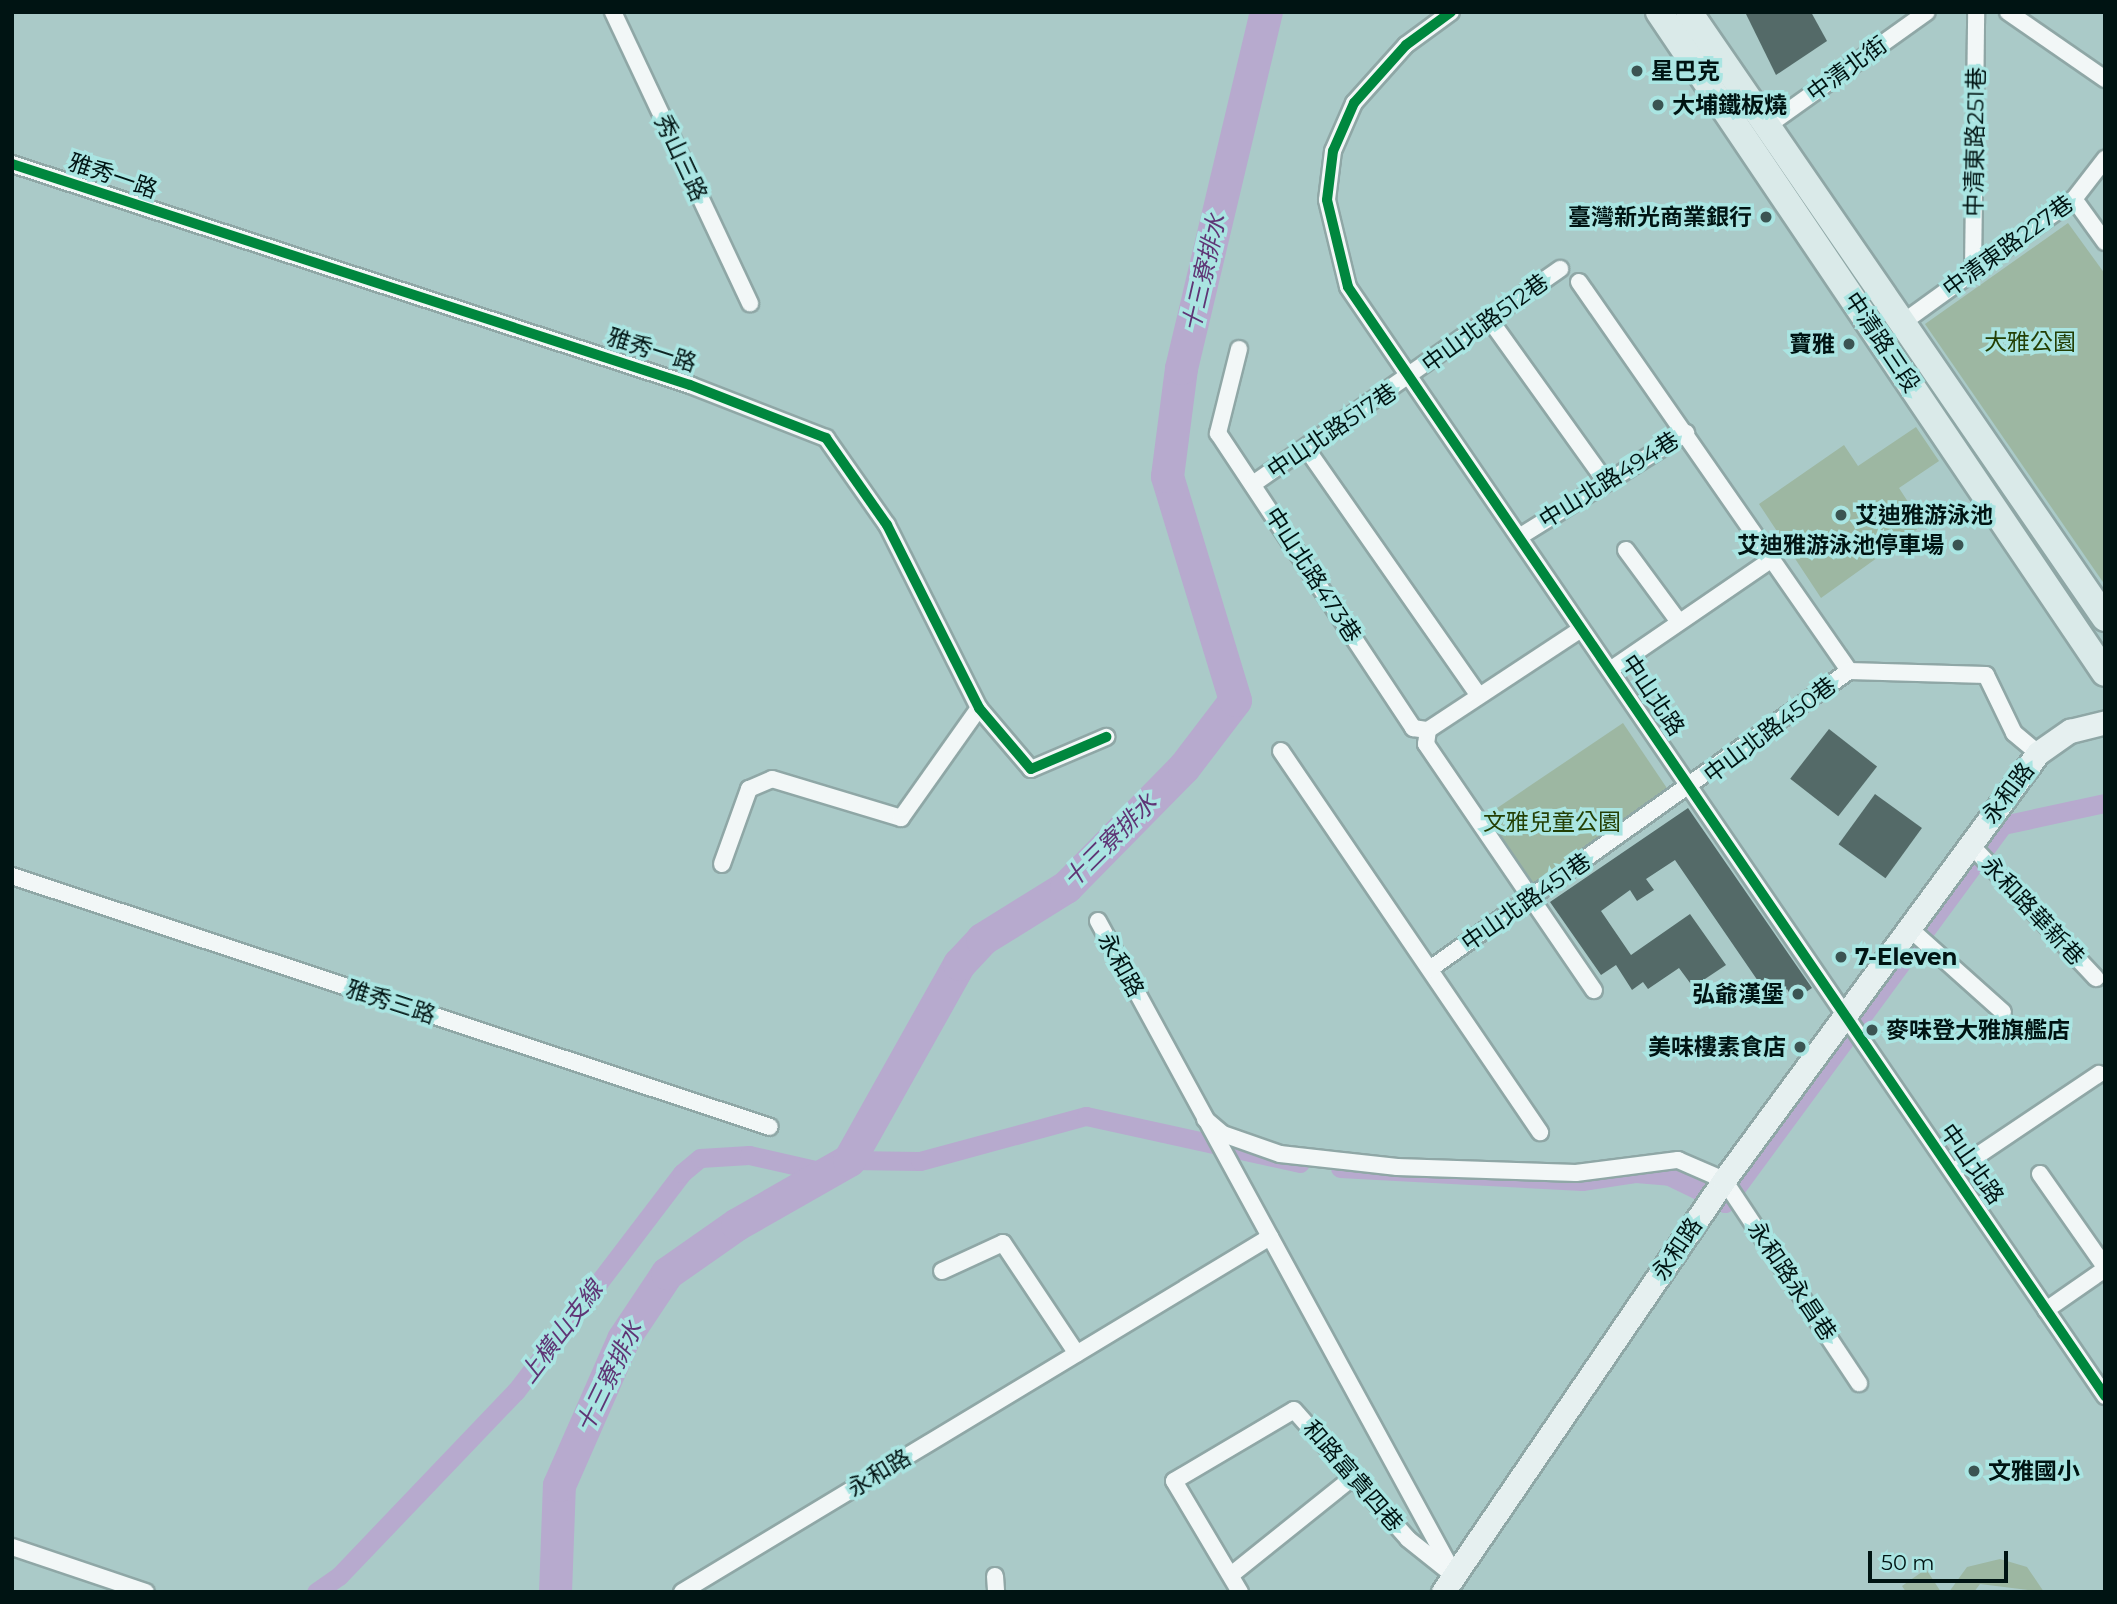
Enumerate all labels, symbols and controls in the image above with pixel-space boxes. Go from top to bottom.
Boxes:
street label: 中清北街 [1802,31,1892,107]
place label: 星巴克 [1651,57,1720,85]
marker: 星巴克 [1629,63,1645,79]
street label: 中清東路251巷 [1960,67,1990,217]
place label: 大埔鐵板燒 [1672,91,1787,119]
marker: 大埔鐵板燒 [1650,97,1666,113]
street label: 秀山三路 [649,110,713,206]
street label: 雅秀一路 [65,148,161,204]
street label: 中清東路227巷 [1937,189,2079,303]
place label: 臺灣新光商業銀行 [1568,203,1752,231]
marker: 臺灣新光商業銀行 [1758,209,1774,225]
water label: 十三寮排水 [1176,211,1232,335]
street label: 中山北路512巷 [1416,268,1554,378]
street label: 中清路三段 [1838,287,1926,397]
street label: 雅秀一路 [604,323,700,377]
park label: 大雅公園 [1984,328,2076,356]
place label: 寶雅 [1789,330,1835,358]
marker: 寶雅 [1841,336,1857,352]
street label: 中山北路517巷 [1262,378,1402,484]
street label: 中山北路494巷 [1534,426,1684,534]
place label: 艾迪雅游泳池 [1855,501,1993,529]
street label: 中山北路473巷 [1259,502,1367,648]
marker: 艾迪雅游泳池 [1833,507,1849,523]
place label: 艾迪雅游泳池停車場 [1737,531,1944,559]
marker: 艾迪雅游泳池停車場 [1950,537,1966,553]
street label: 中山北路 [1616,649,1690,741]
street label: 中山北路450巷 [1698,671,1842,789]
street label: 永和路 [1976,757,2040,829]
water label: 十三寮排水 [1057,788,1163,894]
park label: 文雅兒童公園 [1483,808,1621,836]
street label: 中山北路451巷 [1456,847,1596,957]
street label: 永和路華新巷 [1976,851,2090,971]
street label: 永和路 [1092,928,1150,1002]
place label: 7-Eleven [1855,943,1957,971]
marker: 7-Eleven [1833,949,1849,965]
street label: 雅秀三路 [343,975,439,1029]
place label: 弘爺漢堡 [1692,980,1784,1008]
marker: 弘爺漢堡 [1790,986,1806,1002]
place label: 麥味登大雅旗艦店 [1886,1016,2070,1044]
marker: 麥味登大雅旗艦店 [1864,1022,1880,1038]
place label: 美味樓素食店 [1648,1033,1786,1061]
marker: 美味樓素食店 [1792,1039,1808,1055]
street label: 中山北路 [1934,1118,2010,1210]
street label: 永和路 [1646,1213,1708,1285]
street label: 永和路永昌巷 [1742,1216,1842,1346]
water label: 上橫山支線 [513,1275,609,1389]
water label: 十三寮排水 [570,1317,648,1437]
street label: 和路富貴四巷 [1297,1415,1409,1537]
street label: 永和路 [842,1443,916,1503]
place label: 文雅國小 [1988,1457,2080,1485]
marker: 文雅國小 [1966,1463,1982,1479]
scale bar [1872,1538,2012,1582]
text: 50 m [1881,1550,1935,1575]

